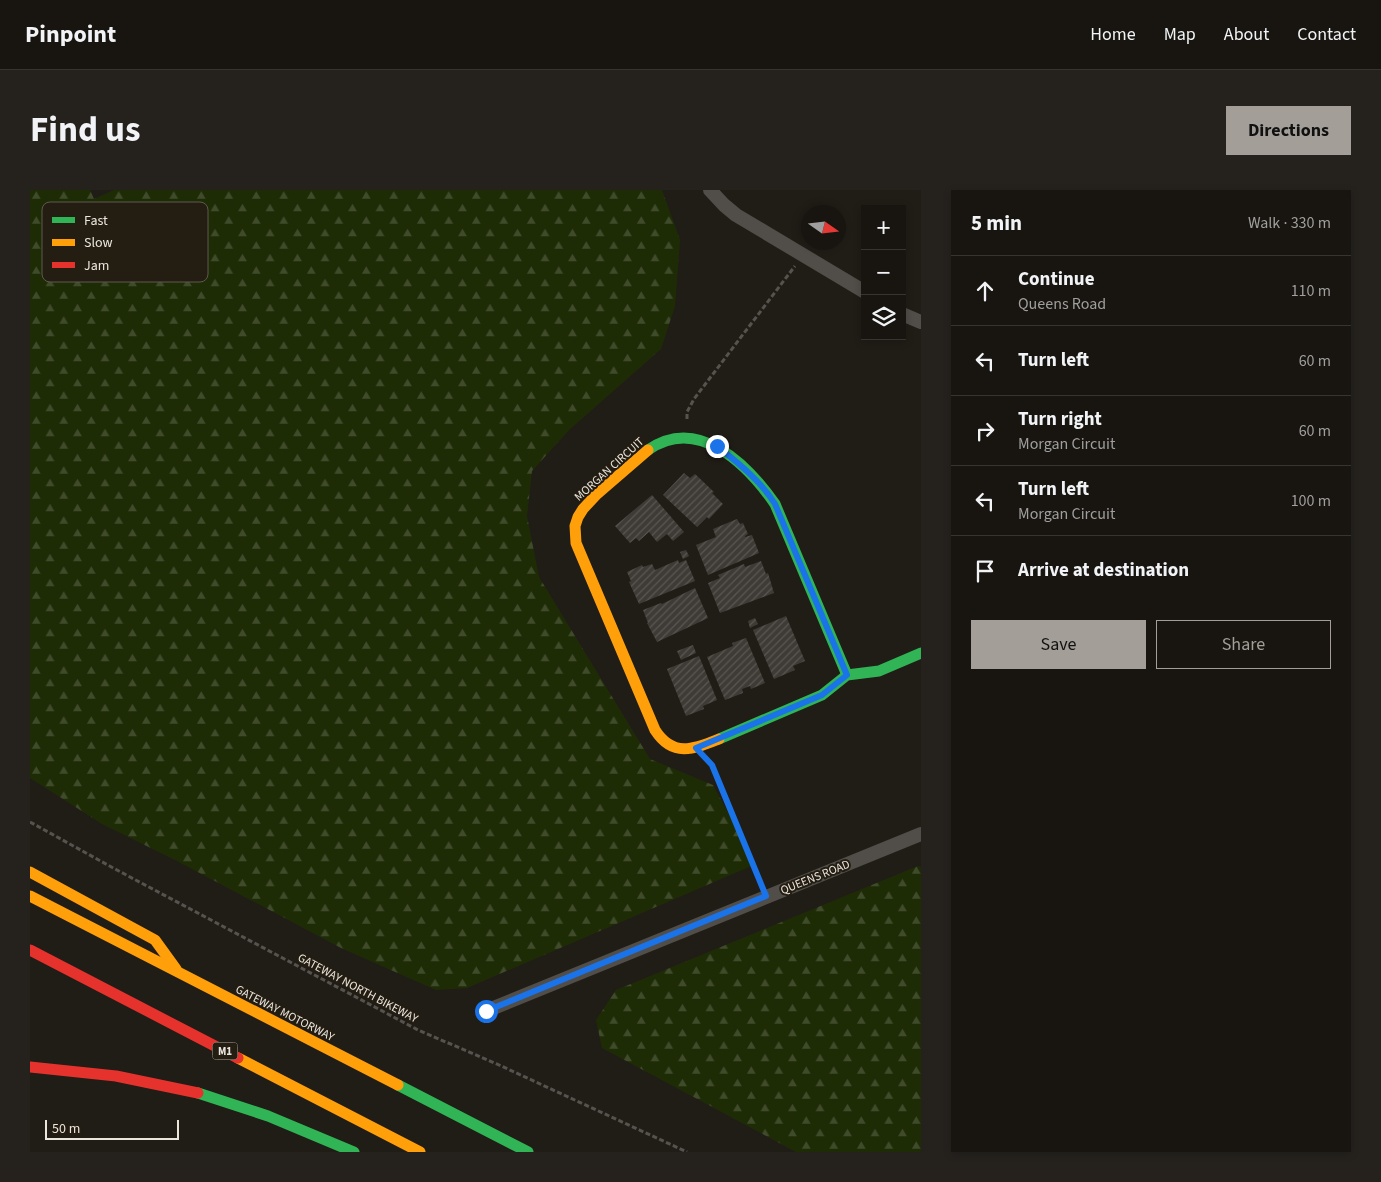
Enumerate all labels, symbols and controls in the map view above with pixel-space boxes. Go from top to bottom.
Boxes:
text: Pinpoint [25,17,116,52]
text: Home [1090,22,1136,47]
text: Map [1164,22,1196,47]
text: About [1224,22,1269,47]
text: Contact [1297,22,1356,47]
text: Find us [30,105,140,155]
button: Directions [1226,106,1351,155]
legend [42,202,208,282]
north arrow [801,205,846,250]
map controls [861,205,906,340]
button: + [861,205,906,250]
text: 5 min [971,208,1022,238]
text: Fast [84,211,108,231]
text: Walk · 330 m [1248,212,1331,234]
text: Slow [84,233,113,253]
button: − [861,250,906,295]
text: Jam [84,256,109,276]
text: Continue [1018,266,1095,293]
icon: ahead [971,277,999,305]
text: 110 m [1291,280,1331,302]
text: Queens Road [1018,293,1106,315]
button: layers [861,295,906,340]
icon: left [971,347,999,375]
text: Turn left [1018,347,1089,374]
text: 60 m [1299,350,1331,372]
text: Turn right [1018,406,1102,433]
icon: right [971,417,999,445]
text: 60 m [1299,420,1331,442]
street label: MORGAN CIRCUIT [571,433,648,505]
text: Morgan Circuit [1018,433,1115,455]
route end [706,435,729,458]
text: Turn left [1018,476,1089,503]
icon: left [971,487,999,515]
text: 100 m [1291,490,1331,512]
text: Morgan Circuit [1018,503,1115,525]
icon: arrive [971,557,999,585]
text: Arrive at destination [1018,557,1189,584]
button: Save [971,620,1146,669]
button: Share [1156,620,1331,669]
street label: QUEENS ROAD [778,856,852,899]
street label: GATEWAY NORTH BIKEWAY [295,950,421,1028]
street label: GATEWAY MOTORWAY [232,981,337,1046]
route start [475,1000,498,1023]
road number: M1 [212,1042,238,1059]
scale bar [45,1117,179,1140]
text: 50 m [52,1119,80,1139]

